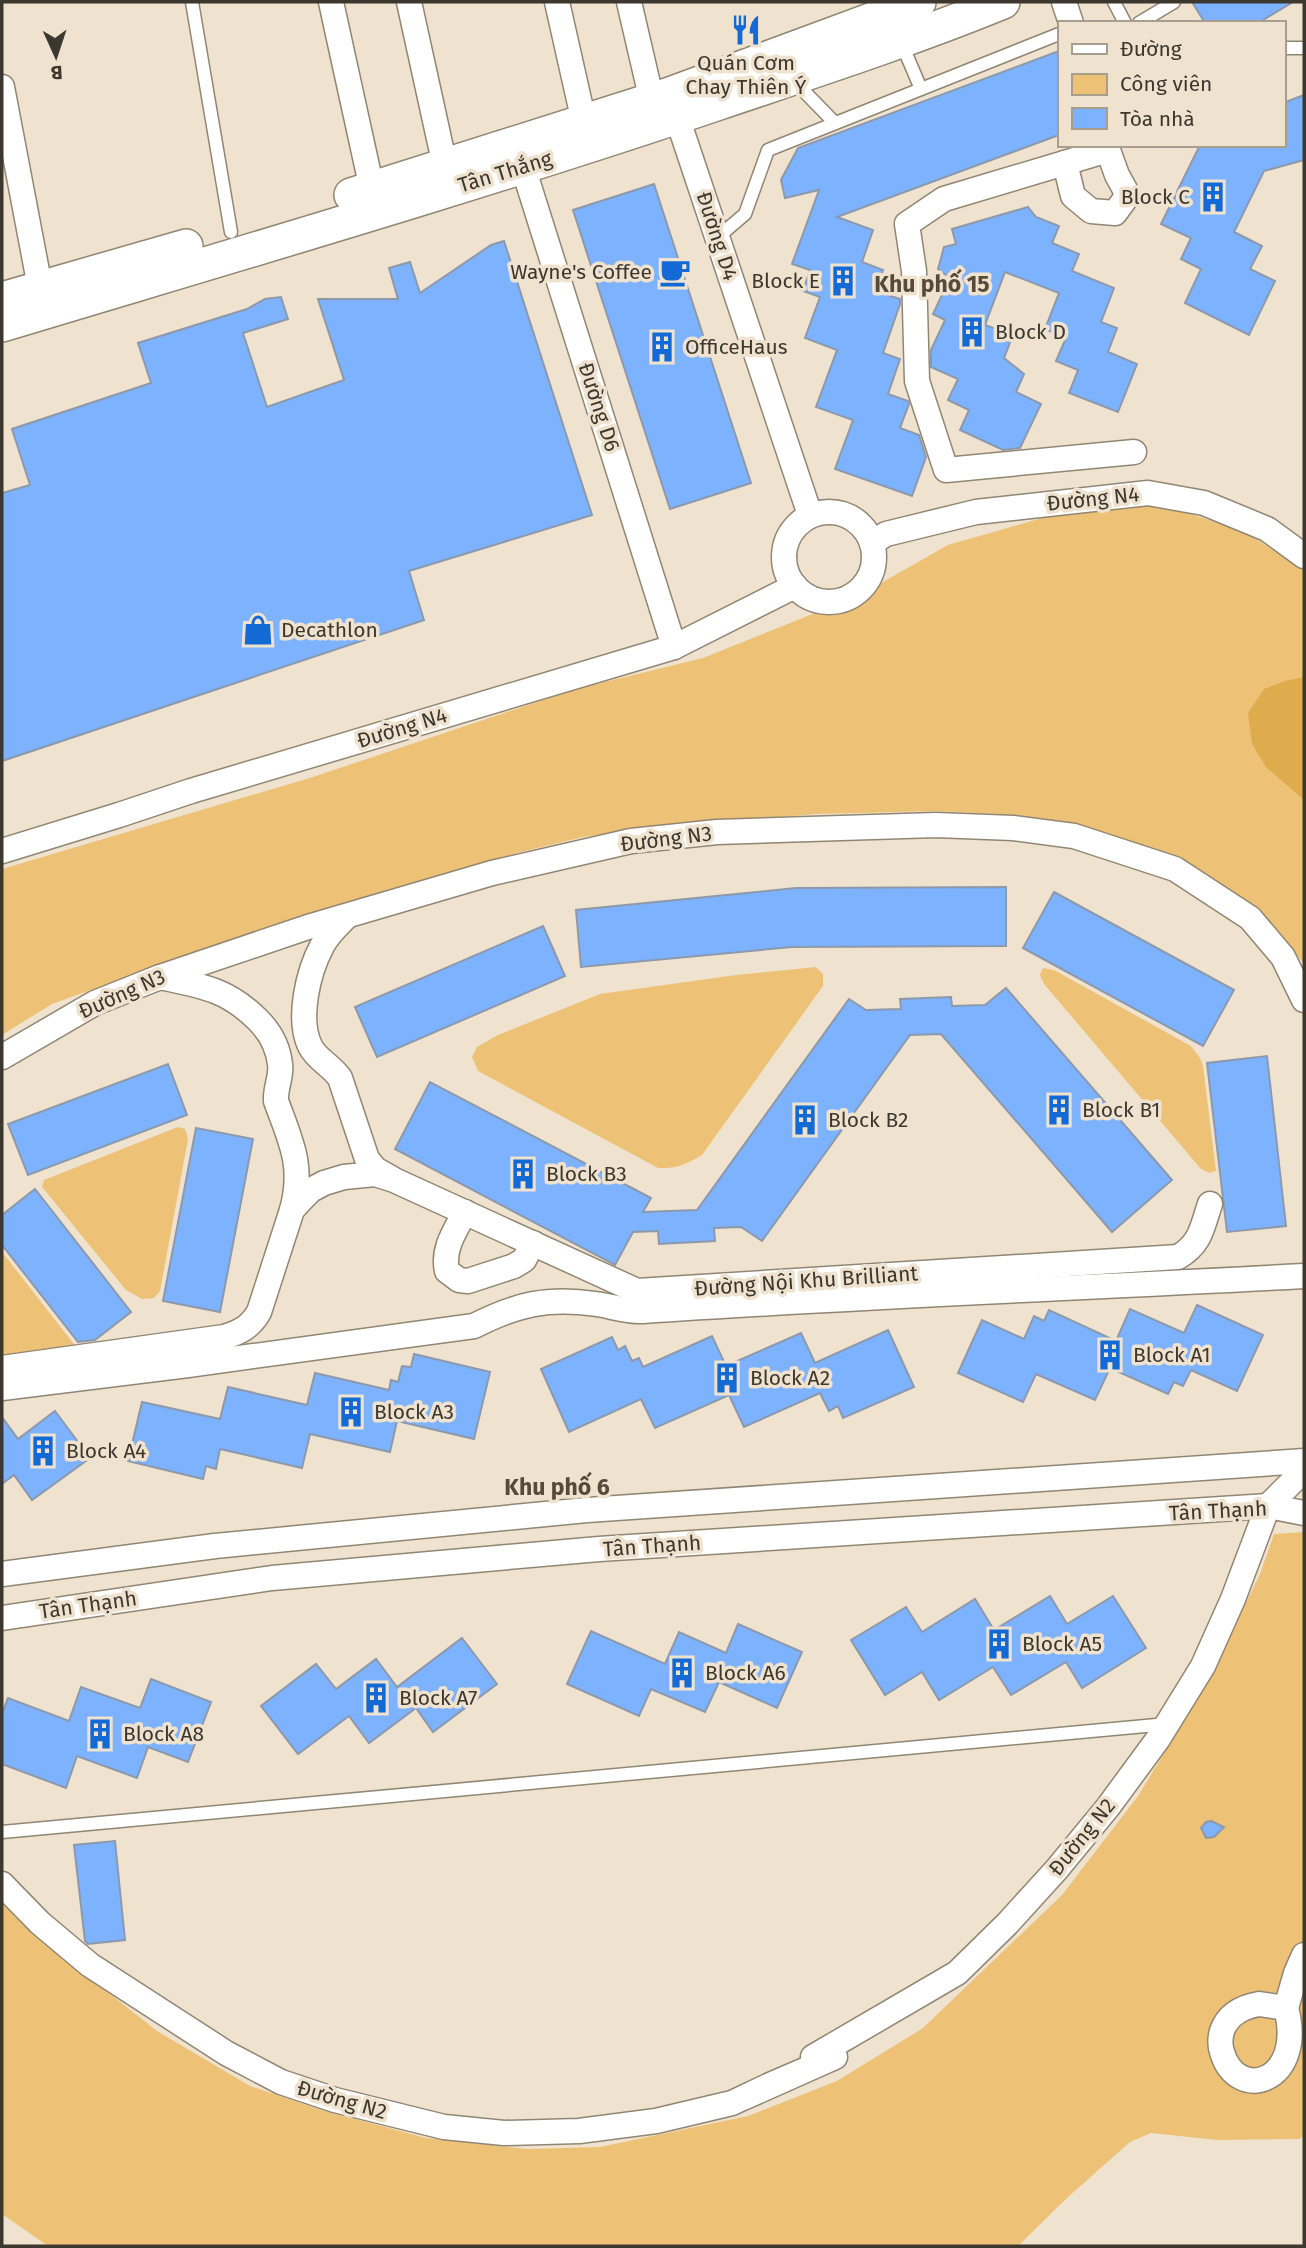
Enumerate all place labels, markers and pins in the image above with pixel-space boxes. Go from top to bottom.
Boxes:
restaurant icon: Quán Cơm Chay Thiên Ý [729,13,763,47]
place label: Quán Cơm Chay Thiên Ý [686,50,807,100]
building icon: Block C [1196,180,1230,214]
place label: Block C [1121,184,1190,210]
cafe icon: Wayne's Coffee [658,255,692,289]
place label: Wayne's Coffee [510,259,652,285]
building icon: Block E [826,264,860,298]
place label: Block E [751,268,820,294]
building icon: Block D [955,315,989,349]
place label: Block D [995,319,1066,345]
building icon: OfficeHaus [645,330,679,364]
place label: OfficeHaus [685,334,788,360]
shop icon: Decathlon [241,613,275,647]
place label: Decathlon [281,617,378,643]
building icon: Block B1 [1042,1093,1076,1127]
place label: Block B1 [1082,1097,1160,1123]
building icon: Block B2 [788,1103,822,1137]
place label: Block B2 [828,1107,908,1133]
building icon: Block B3 [506,1157,540,1191]
place label: Block B3 [546,1161,627,1187]
building icon: Block A1 [1093,1338,1127,1372]
place label: Block A1 [1133,1342,1211,1368]
building icon: Block A2 [710,1361,744,1395]
place label: Block A2 [750,1365,830,1391]
building icon: Block A3 [334,1395,368,1429]
place label: Block A3 [374,1399,454,1425]
building icon: Block A4 [26,1434,60,1468]
place label: Block A4 [66,1438,146,1464]
building icon: Block A5 [982,1627,1016,1661]
place label: Block A5 [1022,1631,1102,1657]
building icon: Block A6 [665,1656,699,1690]
place label: Block A6 [705,1660,786,1686]
building icon: Block A7 [359,1681,393,1715]
place label: Block A7 [399,1685,477,1711]
building icon: Block A8 [83,1717,117,1751]
place label: Block A8 [123,1721,204,1747]

